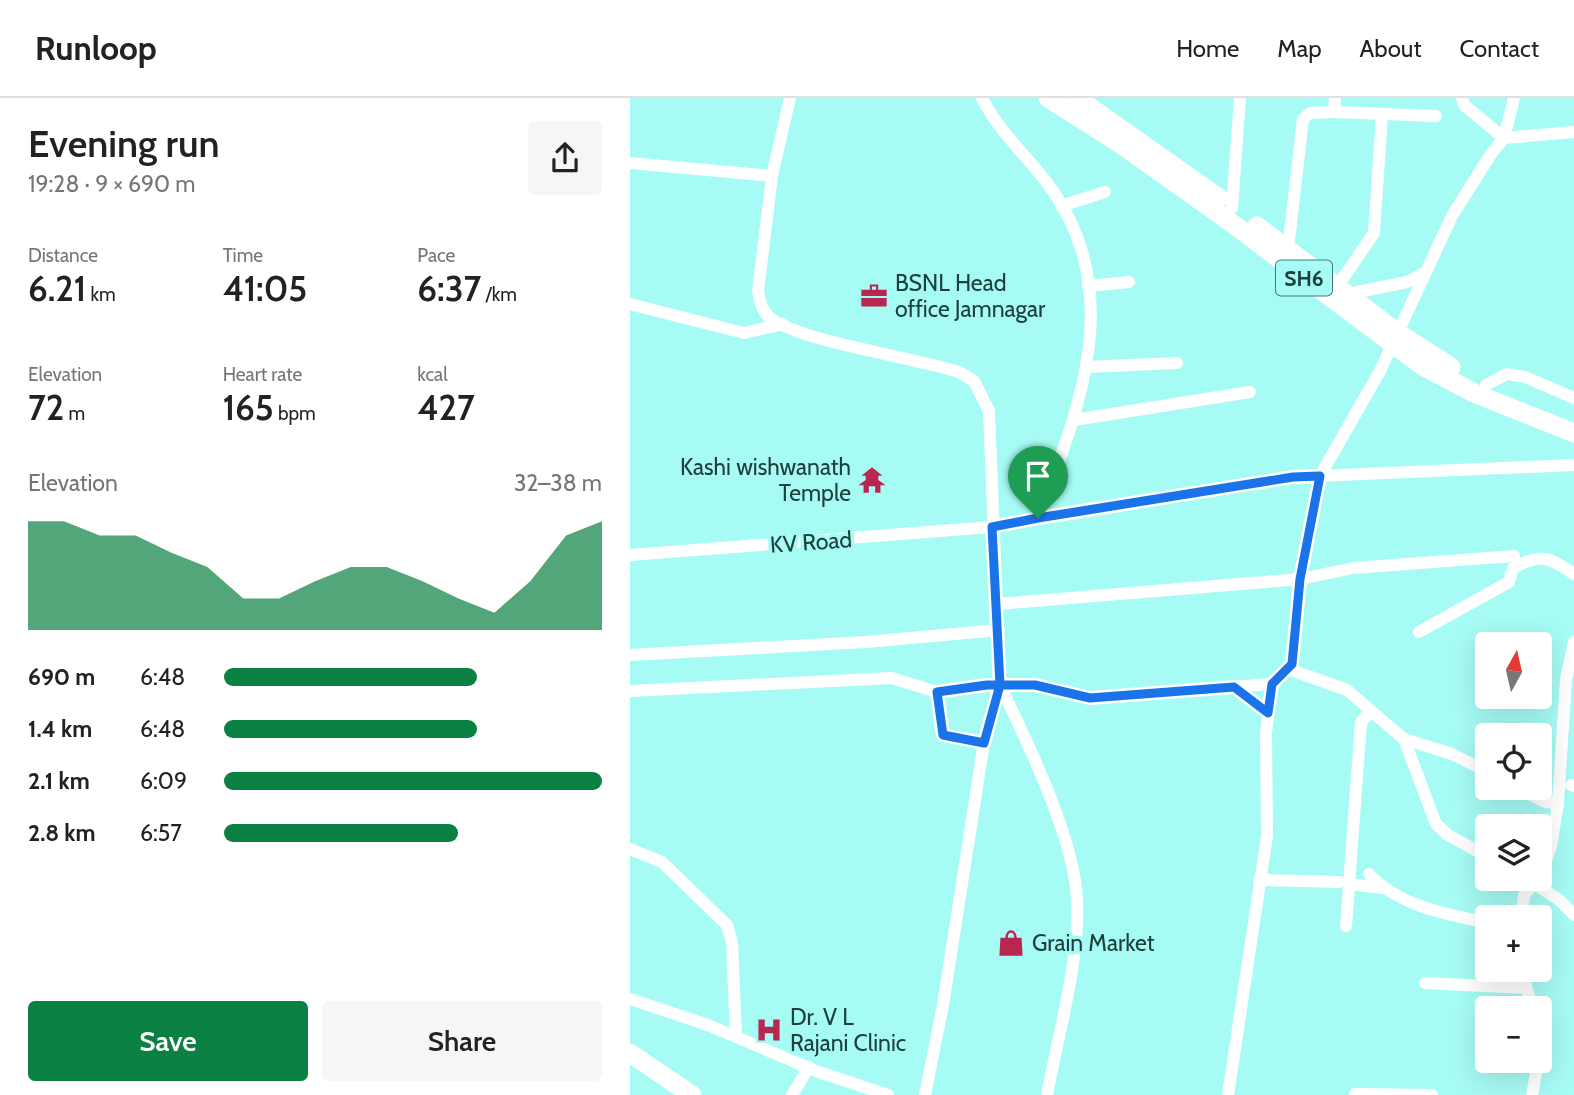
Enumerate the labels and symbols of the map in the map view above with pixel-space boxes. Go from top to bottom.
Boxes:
road number: SH6 [1276,260,1332,296]
place label: BSNL Head office Jamnagar [895,269,1046,323]
office icon: BSNL Head office Jamnagar [859,281,889,311]
pin [1008,446,1068,518]
place label: Kashi wishwanath Temple [680,453,851,507]
temple icon: Kashi wishwanath Temple [857,465,887,495]
street label: KV Road [769,525,853,559]
north arrow [1475,632,1552,709]
shop icon: Grain Market [996,928,1026,958]
place label: Grain Market [1032,929,1155,957]
place label: Dr. V L Rajani Clinic [790,1003,906,1057]
hospital icon: Dr. V L Rajani Clinic [754,1015,784,1045]

